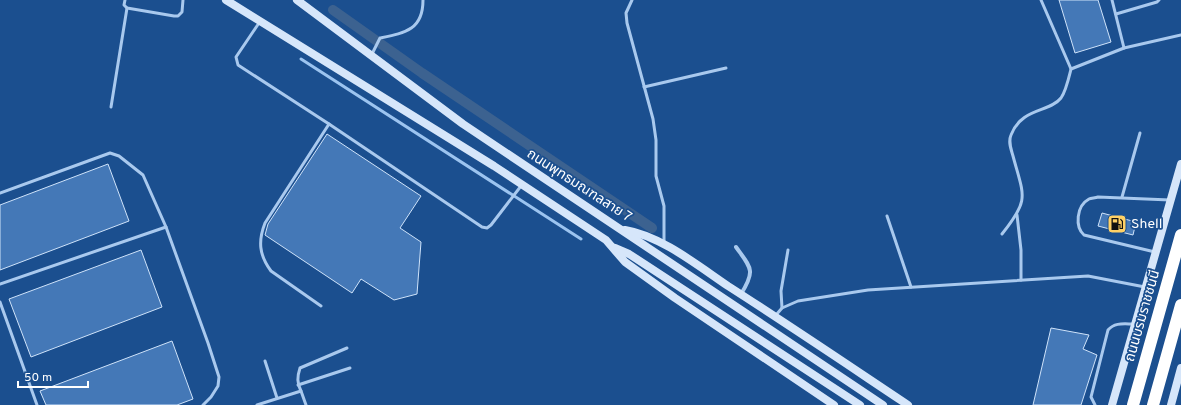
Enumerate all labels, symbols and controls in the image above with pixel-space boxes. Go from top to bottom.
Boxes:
street label: ถนนพุทธมณฑลสาย 7 [523,146,635,226]
fuel station icon: Shell [1106,213,1128,235]
place label: Shell [1131,216,1162,233]
street label: ถนนบรมราชชนนี [1122,268,1164,364]
scale bar [18,363,88,389]
text: 50 m [24,370,52,386]

